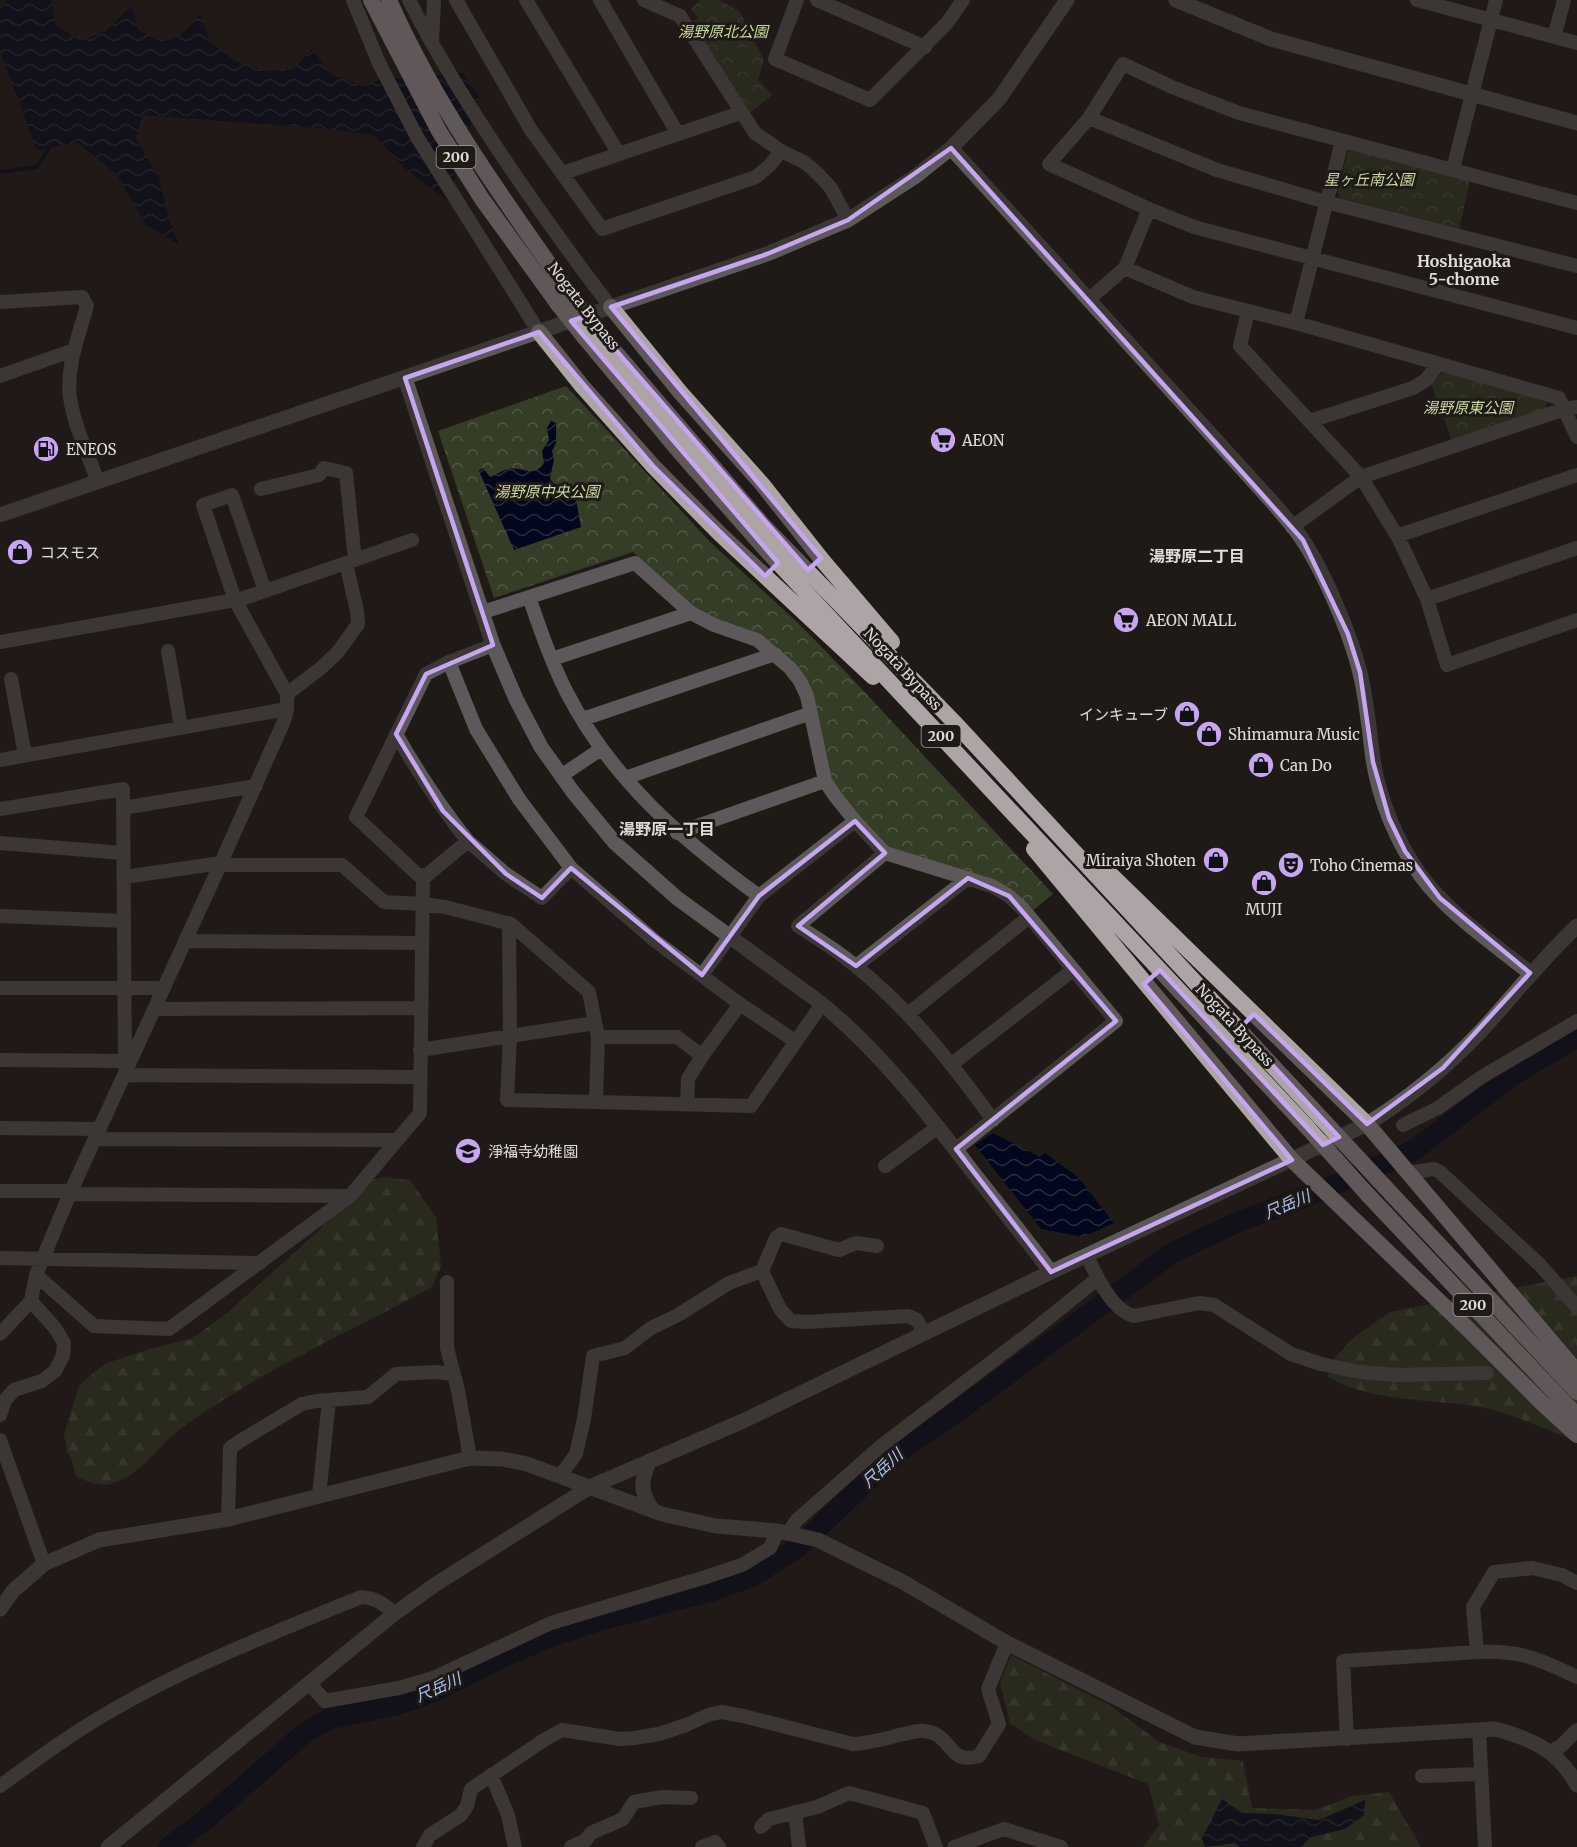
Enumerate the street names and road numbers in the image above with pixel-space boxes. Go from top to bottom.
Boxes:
road number: 200 [436,146,476,168]
street label: Nogata Bypass [544,258,624,354]
street label: Nogata Bypass [860,624,946,714]
road number: 200 [922,725,960,747]
street label: Nogata Bypass [1192,980,1278,1070]
road number: 200 [1454,1294,1492,1316]

